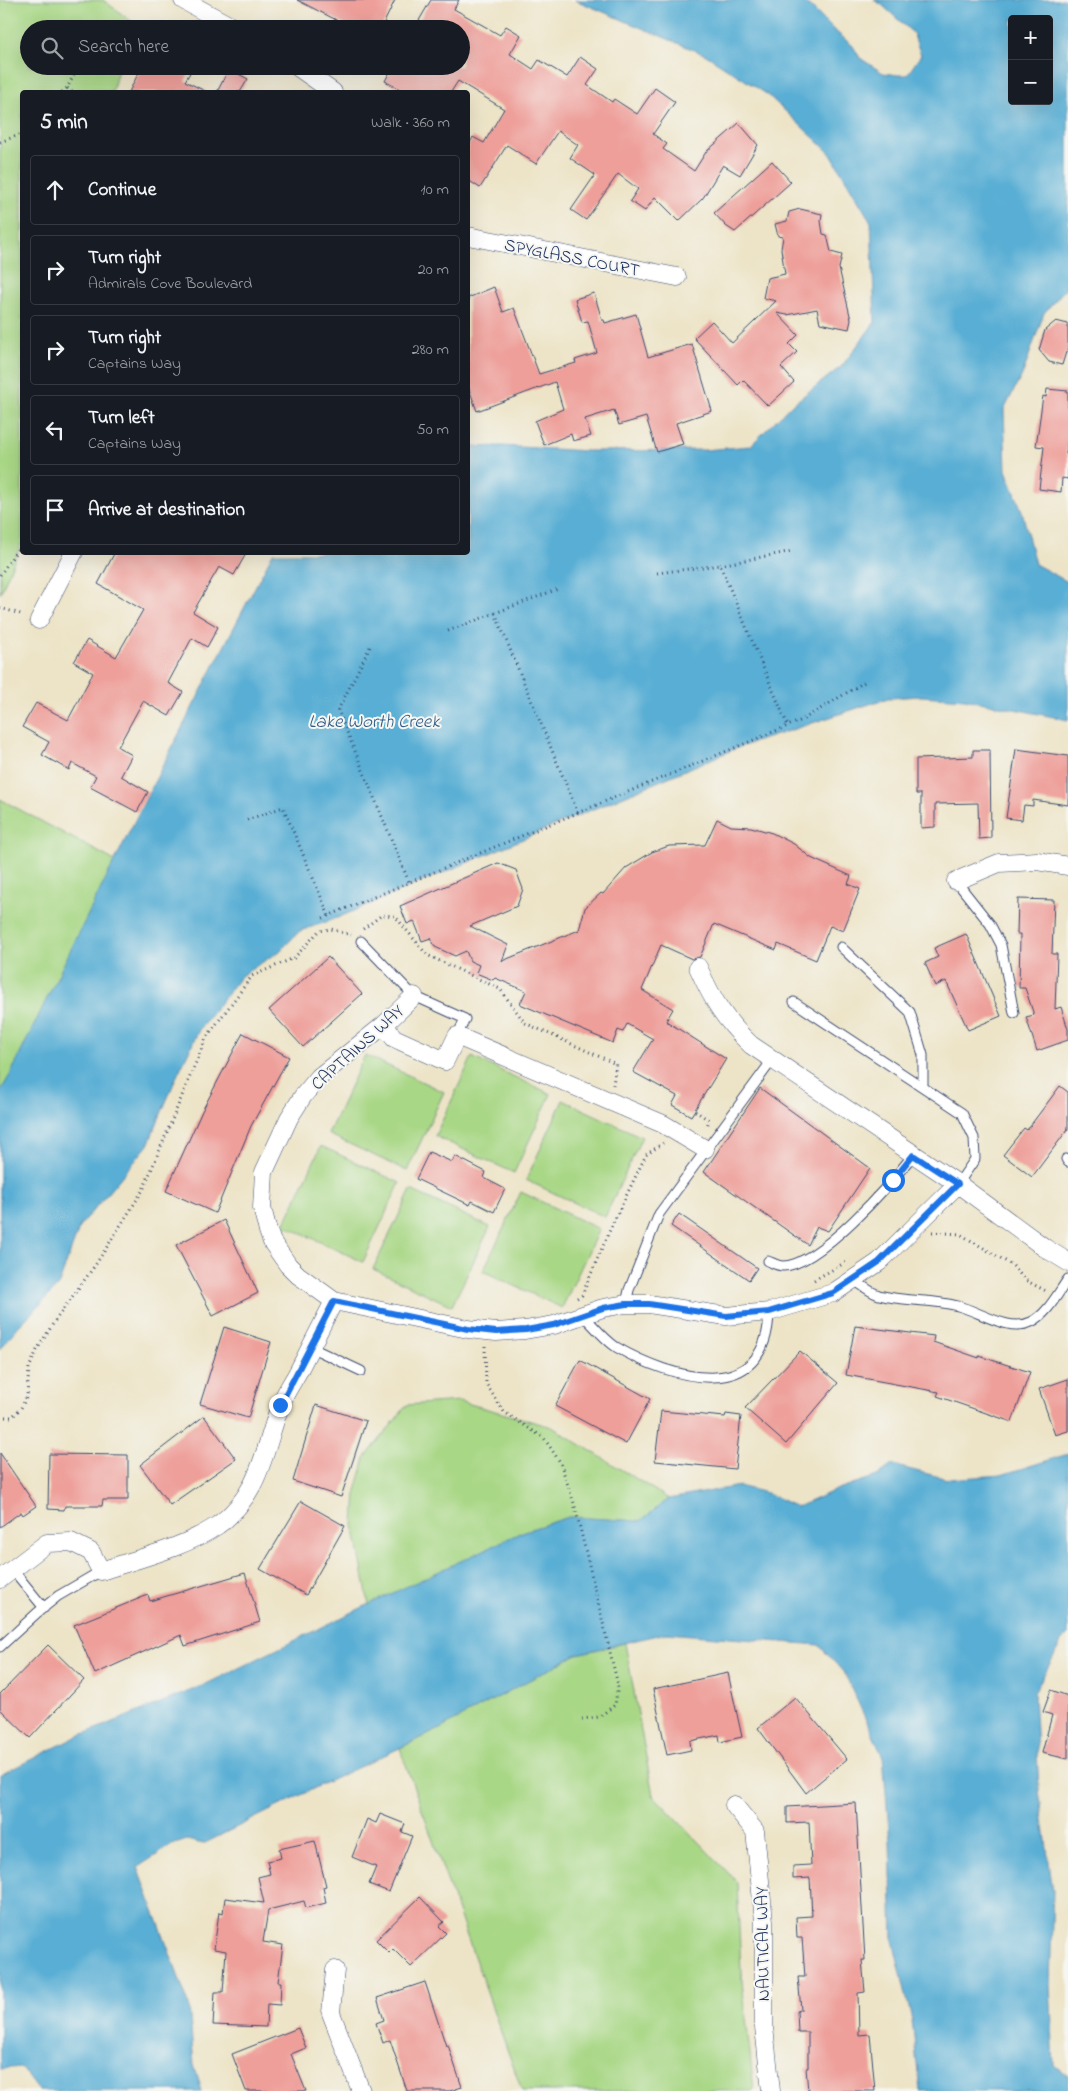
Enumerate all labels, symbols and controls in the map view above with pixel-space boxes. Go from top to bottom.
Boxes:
map controls [1008,15,1053,105]
button: + [1008,15,1053,60]
search box [20,20,470,75]
icon: search [38,34,66,62]
text: Search here [78,34,169,61]
button: − [1008,60,1053,105]
text: 5 min [40,108,88,138]
text: Walk · 360 m [371,111,450,135]
icon: ahead [41,176,69,204]
text: Continue [88,177,156,204]
text: 10 m [421,178,449,202]
street label: SPYGLASS COURT [502,233,642,285]
text: Turn right [88,245,161,272]
icon: right [41,256,69,284]
text: 20 m [418,258,449,282]
text: Admirals Cove Boulevard [88,272,252,296]
text: Turn right [88,325,161,352]
icon: right [41,336,69,364]
text: 280 m [412,338,449,362]
text: Captains Way [88,352,181,376]
text: Turn left [88,405,155,432]
icon: left [41,416,69,444]
text: 50 m [417,418,449,442]
text: Captains Way [88,432,181,456]
icon: arrive [41,496,69,524]
text: Arrive at destination [88,497,245,524]
water label: Lake Worth Creek [308,709,440,736]
street label: CAPTAINS WAY [306,999,411,1097]
route start [882,1169,905,1192]
route end [269,1394,292,1417]
street label: NAUTICAL WAY [750,1886,778,2001]

